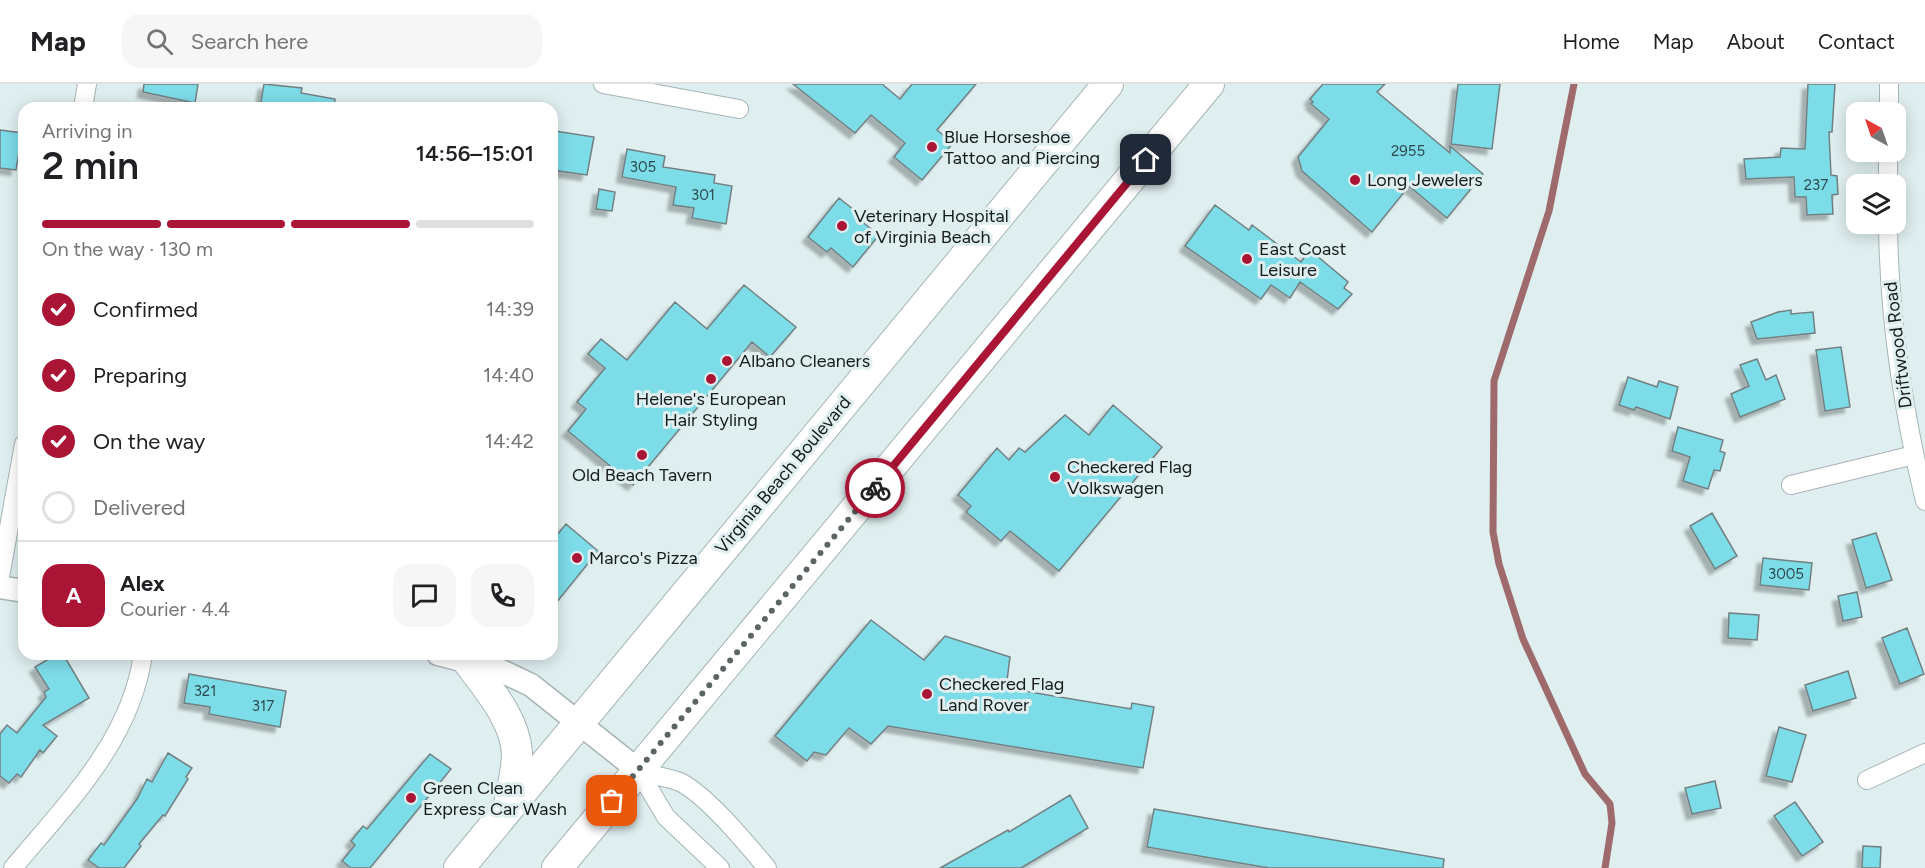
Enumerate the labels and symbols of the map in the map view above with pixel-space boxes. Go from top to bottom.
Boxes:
north arrow [1846,102,1906,162]
place label: Blue Horseshoe Tattoo and Piercing [944,126,1100,169]
pin [1120,134,1171,185]
marker: Blue Horseshoe Tattoo and Piercing [925,140,939,154]
house number: 2955 [1391,142,1425,160]
house number: 305 [630,158,656,176]
place label: Long Jewelers [1367,169,1483,191]
marker: Long Jewelers [1348,173,1362,187]
house number: 237 [1804,176,1828,194]
house number: 301 [691,186,715,204]
place label: Veterinary Hospital of Virginia Beach [854,205,1009,248]
marker: Veterinary Hospital of Virginia Beach [835,219,849,233]
place label: East Coast Leisure [1259,238,1346,281]
marker: East Coast Leisure [1240,252,1254,266]
street label: Driftwood Road [1879,280,1917,410]
place label: Albano Cleaners [739,350,870,372]
marker: Albano Cleaners [720,354,734,368]
marker: Helene's European Hair Styling [704,372,718,386]
place label: Helene's European Hair Styling [636,388,786,431]
street label: Virginia Beach Boulevard [710,391,856,559]
marker: Old Beach Tavern [635,448,649,462]
place label: Checkered Flag Volkswagen [1067,456,1192,499]
courier [845,458,905,518]
place label: Old Beach Tavern [572,464,712,486]
marker: Checkered Flag Volkswagen [1048,470,1062,484]
place label: Marco's Pizza [589,547,698,569]
marker: Marco's Pizza [570,551,584,565]
house number: 3005 [1768,565,1804,583]
place label: Checkered Flag Land Rover [939,673,1064,716]
house number: 321 [194,682,216,700]
marker: Checkered Flag Land Rover [920,687,934,701]
house number: 317 [252,697,274,715]
pin [586,775,637,826]
place label: Green Clean Express Car Wash [423,777,567,820]
marker: Green Clean Express Car Wash [404,791,418,805]

